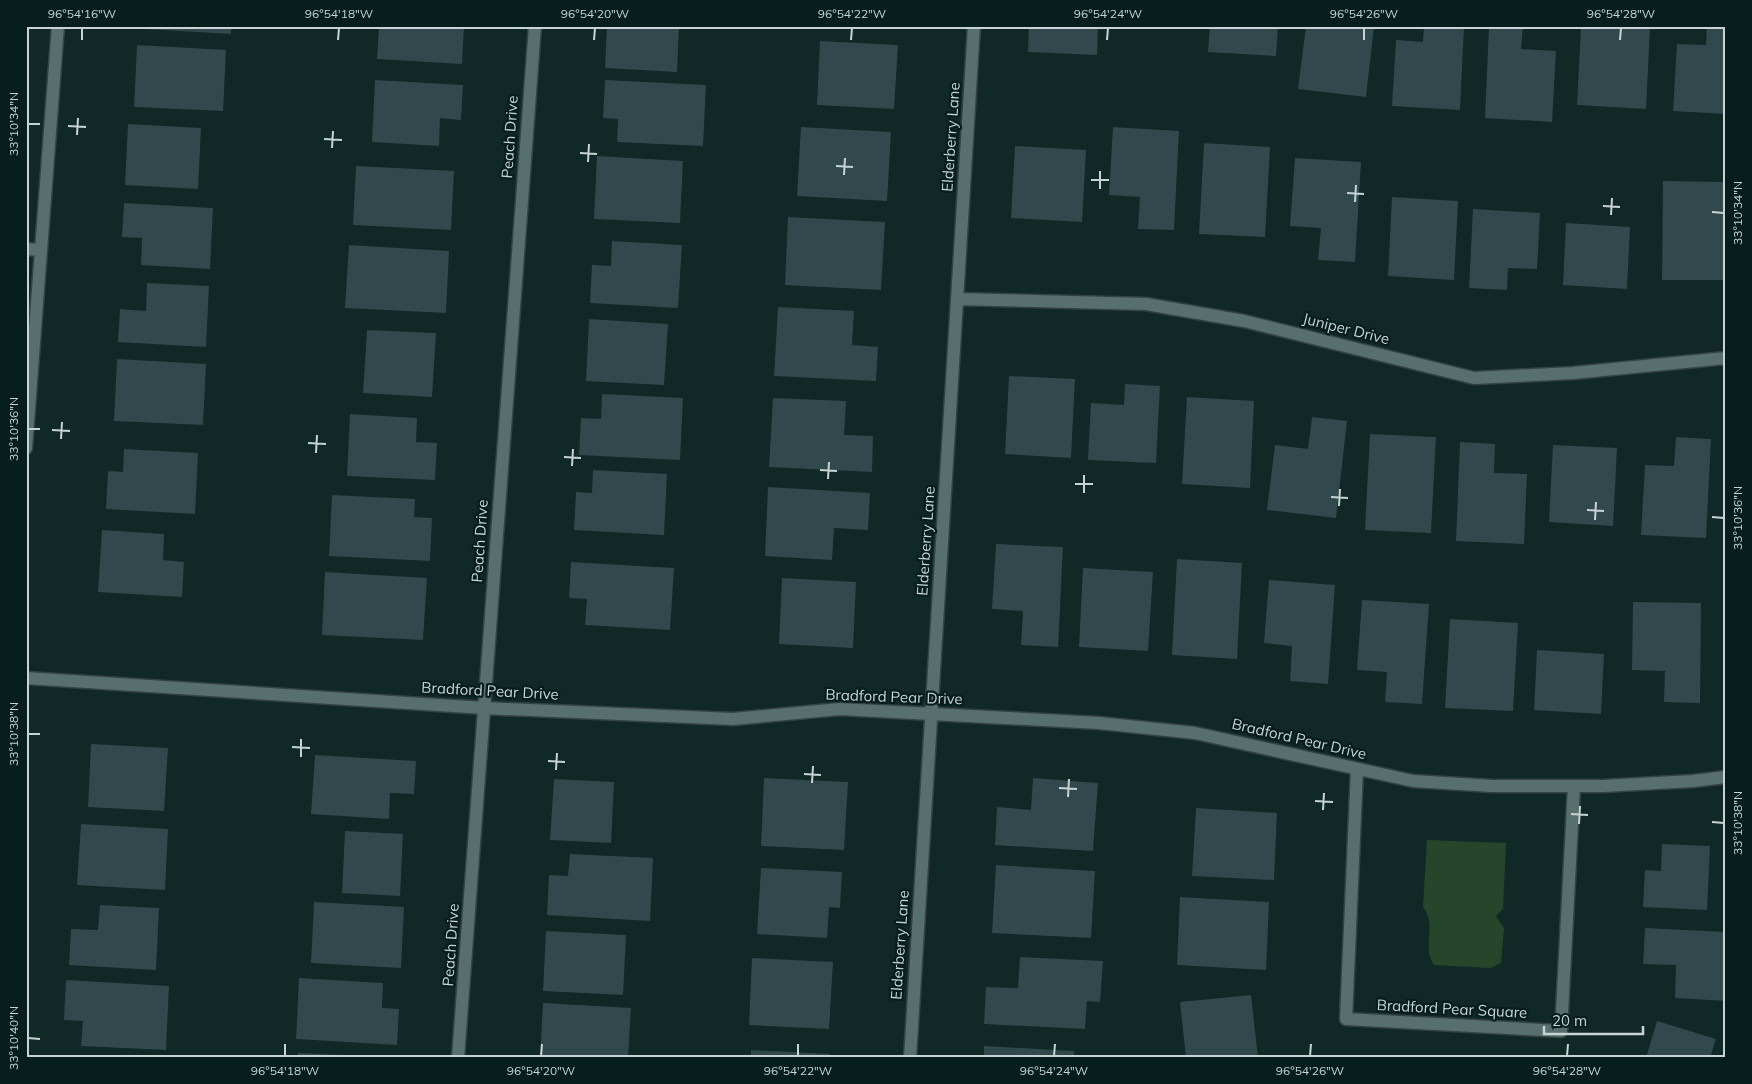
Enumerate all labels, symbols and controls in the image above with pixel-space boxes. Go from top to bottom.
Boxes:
text: 96°54'16"W [48,6,116,21]
text: 96°54'18"W [305,6,373,21]
text: 96°54'20"W [561,6,629,21]
text: 96°54'22"W [818,6,886,21]
text: 96°54'24"W [1074,6,1142,21]
text: 96°54'26"W [1330,6,1398,21]
text: 96°54'28"W [1587,6,1655,21]
street label: Elderberry Lane [937,82,964,192]
text: 33°10'34"N [6,92,21,156]
street label: Peach Drive [497,95,522,179]
text: 33°10'34"N [1730,181,1745,245]
street label: Juniper Drive [1301,309,1391,348]
text: 33°10'36"N [6,397,21,461]
street label: Elderberry Lane [912,486,939,596]
text: 33°10'36"N [1730,486,1745,550]
street label: Peach Drive [467,499,492,583]
street label: Bradford Pear Drive [421,677,559,704]
street label: Bradford Pear Drive [825,685,963,708]
text: 33°10'38"N [6,702,21,766]
street label: Bradford Pear Drive [1230,714,1368,763]
text: 33°10'38"N [1730,791,1745,855]
street label: Elderberry Lane [886,890,913,1000]
street label: Peach Drive [438,903,463,987]
street label: Bradford Pear Square [1376,995,1528,1022]
scale bar [1544,1004,1643,1036]
text: 33°10'40"N [6,1006,21,1070]
text: 20 m [1552,1011,1587,1030]
text: 96°54'18"W [251,1063,319,1078]
text: 96°54'20"W [507,1063,575,1078]
text: 96°54'22"W [764,1063,832,1078]
text: 96°54'24"W [1020,1063,1088,1078]
text: 96°54'26"W [1276,1063,1344,1078]
text: 96°54'28"W [1533,1063,1601,1078]

